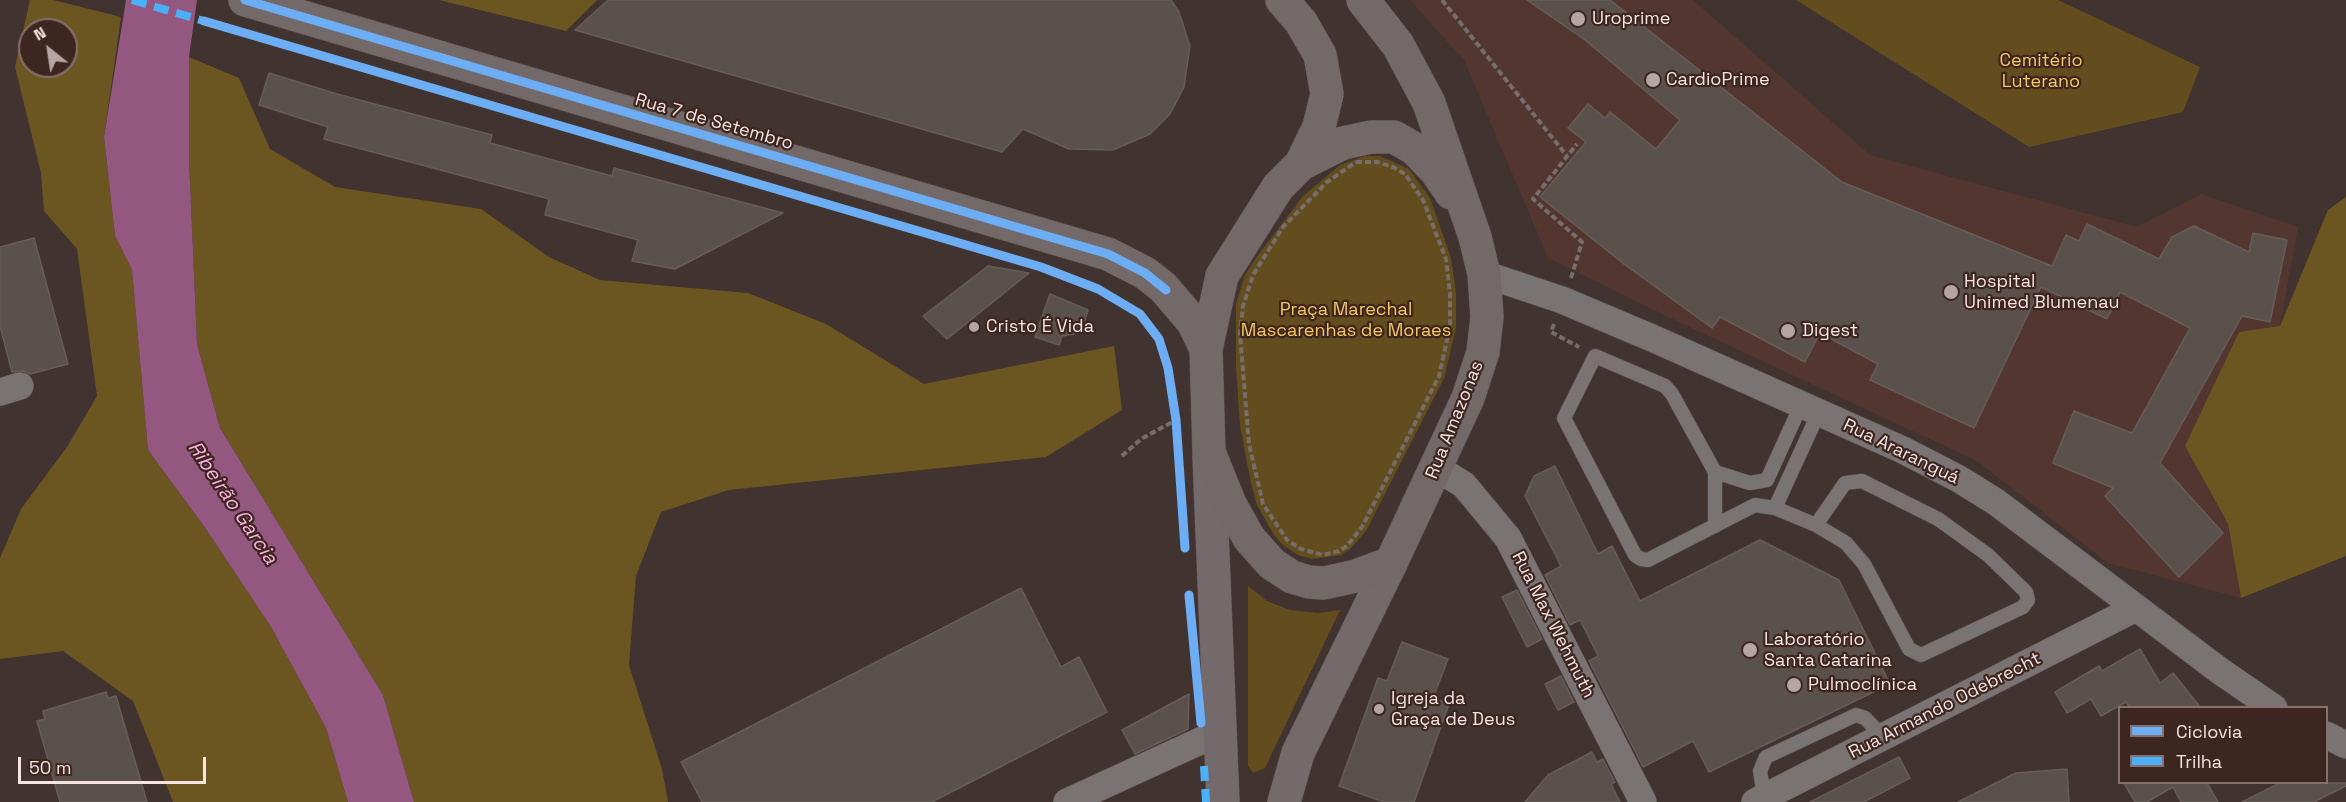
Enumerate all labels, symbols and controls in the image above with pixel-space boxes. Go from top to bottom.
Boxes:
place label: Uroprime [1592,8,1670,30]
marker: Uroprime [1569,10,1587,28]
north arrow [18,18,78,78]
text: N [30,22,50,45]
park label: Cemitério Luterano [1999,50,2083,92]
place label: CardioPrime [1666,69,1770,91]
marker: CardioPrime [1644,71,1662,89]
street label: Rua 7 de Setembro [632,89,796,155]
place label: Hospital Unimed Blumenau [1964,271,2119,314]
marker: Hospital Unimed Blumenau [1942,283,1960,301]
park label: Praça Marechal Mascarenhas de Moraes [1241,299,1451,342]
place label: Cristo É Vida [986,316,1094,338]
marker: Cristo É Vida [967,320,981,334]
place label: Digest [1802,320,1858,342]
marker: Digest [1779,322,1797,340]
street label: Rua Amazonas [1421,358,1489,482]
street label: Rua Araranguá [1840,415,1962,489]
water label: Ribeirão Garcia [182,437,282,569]
street label: Rua Max Wehmuth [1507,548,1599,702]
place label: Laboratório Santa Catarina [1764,629,1892,672]
marker: Laboratório Santa Catarina [1741,641,1759,659]
street label: Rua Armando Odebrecht [1845,648,2045,764]
place label: Pulmoclínica [1808,674,1917,696]
marker: Pulmoclínica [1785,676,1803,694]
place label: Igreja da Graça de Deus [1391,688,1515,730]
marker: Igreja da Graça de Deus [1372,702,1386,716]
legend [2118,706,2328,784]
text: Ciclovia [2176,720,2242,743]
scale bar [21,745,208,783]
text: Trilha [2176,750,2222,773]
text: 50 m [29,756,71,779]

